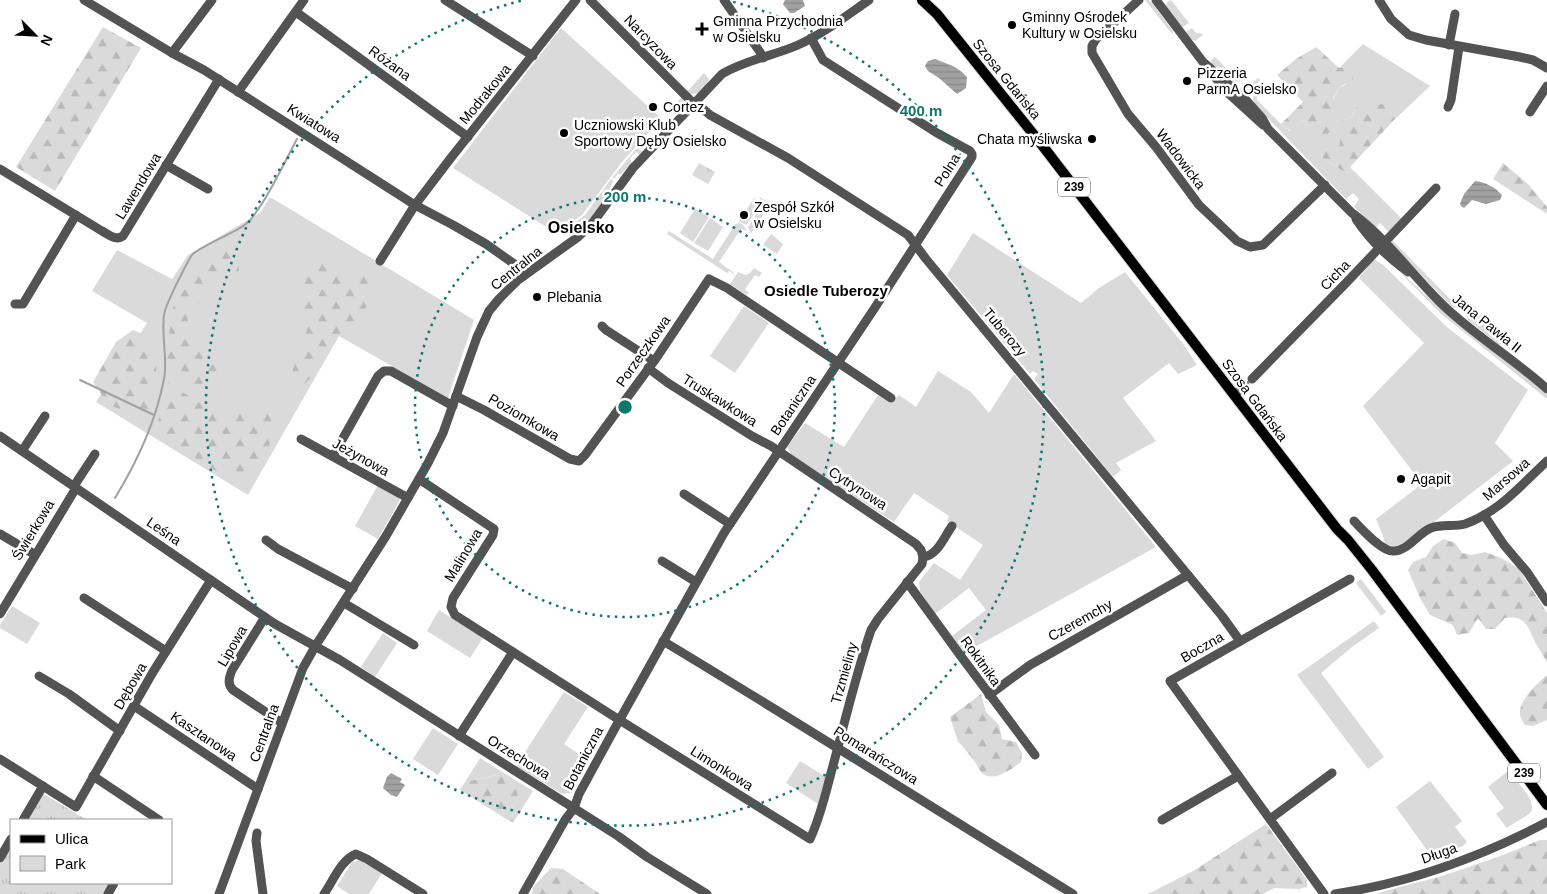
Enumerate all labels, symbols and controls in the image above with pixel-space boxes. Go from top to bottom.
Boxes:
place label: Gminny Ośrodek Kultury w Osielsku [1022,9,1137,41]
north arrow [10,10,60,60]
street label: Narcyzowa [621,12,681,73]
place label: Gminna Przychodnia w Osielsku [712,13,843,45]
marker: Gminny Ośrodek Kultury w Osielsku [1006,19,1018,31]
marker: Gminna Przychodnia w Osielsku [695,22,709,36]
text: N [38,32,56,48]
street label: Szosa Gdańska [970,36,1044,123]
street label: Różana [366,42,414,84]
street label: Modrakowa [456,61,514,127]
place label: Pizzeria ParmA Osielsko [1197,65,1297,97]
marker: Pizzeria ParmA Osielsko [1181,75,1193,87]
place label: Cortez [663,99,704,115]
street label: Kwiatowa [284,100,344,146]
marker: Cortez [647,101,659,113]
text: 400 m [900,102,942,119]
place label: Uczniowski Klub Sportowy Dęby Osielsko [574,117,727,149]
street label: Wadowicka [1153,126,1209,192]
marker: Uczniowski Klub Sportowy Dęby Osielsko [558,127,570,139]
place label: Chata myśliwska [977,131,1082,147]
marker: Chata myśliwska [1086,133,1098,145]
street label: Lawendowa [112,150,164,222]
street label: Polna [931,150,963,189]
road number: 239 [1058,178,1090,196]
text: 200 m [604,188,646,205]
place label: Zespół Szkół w Osielsku [753,199,835,231]
marker: Zespół Szkół w Osielsku [738,209,750,221]
district label: Osielsko [548,219,615,236]
street label: Centralna [487,243,545,293]
street label: Cicha [1317,256,1353,293]
district label: Osiedle Tuberozy [764,282,889,299]
place label: Plebania [547,289,602,305]
street label: Jana Pawła II [1449,290,1525,356]
marker: Plebania [531,291,543,303]
street label: Tuberozy [980,305,1030,359]
street label: Porzeczkowa [613,312,674,390]
street label: Szosa Gdańska [1219,356,1291,444]
street label: Truskawkowa [680,371,760,429]
street label: Botaniczna [767,372,819,438]
street label: Poziomkowa [486,390,563,444]
centre of rings [616,398,634,416]
street label: Jeżynowa [330,435,392,479]
street label: Marsowa [1479,454,1533,504]
street label: Cytrynowa [826,463,890,513]
place label: Agapit [1411,471,1451,487]
marker: Agapit [1395,473,1407,485]
street label: Świerkowa [8,496,57,563]
street label: Leśna [144,514,184,548]
street label: Malinowa [441,525,485,584]
street label: Czeremchy [1045,596,1115,644]
street label: Lipowa [214,623,250,669]
street label: Boczna [1178,628,1226,666]
street label: Rokitnika [958,633,1005,689]
street label: Trzmieliny [828,640,860,706]
street label: Dębowa [110,660,150,712]
street label: Centralna [246,702,282,764]
street label: Kasztanowa [168,708,240,764]
street label: Botaniczna [560,723,606,792]
street label: Pomarańczowa [831,723,921,787]
street label: Orzechowa [485,731,553,783]
street label: Limonkowa [688,742,756,794]
road number: 239 [1508,764,1540,782]
legend [10,819,172,884]
text: Ulica [55,830,89,847]
street label: Długa [1419,839,1459,867]
text: Park [55,855,86,872]

